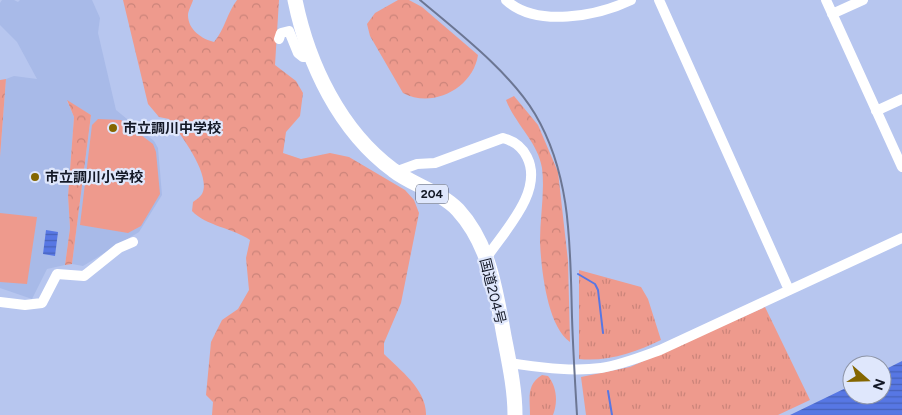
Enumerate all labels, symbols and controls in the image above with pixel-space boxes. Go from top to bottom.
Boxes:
place label: 市立調川中学校 [123,120,221,137]
marker: 市立調川中学校 [107,122,119,134]
place label: 市立調川小学校 [45,169,143,186]
marker: 市立調川小学校 [29,171,41,183]
road number: 204 [416,184,448,203]
street label: 国道204号 [476,256,509,326]
north arrow [842,355,892,405]
text: N [869,376,889,392]

